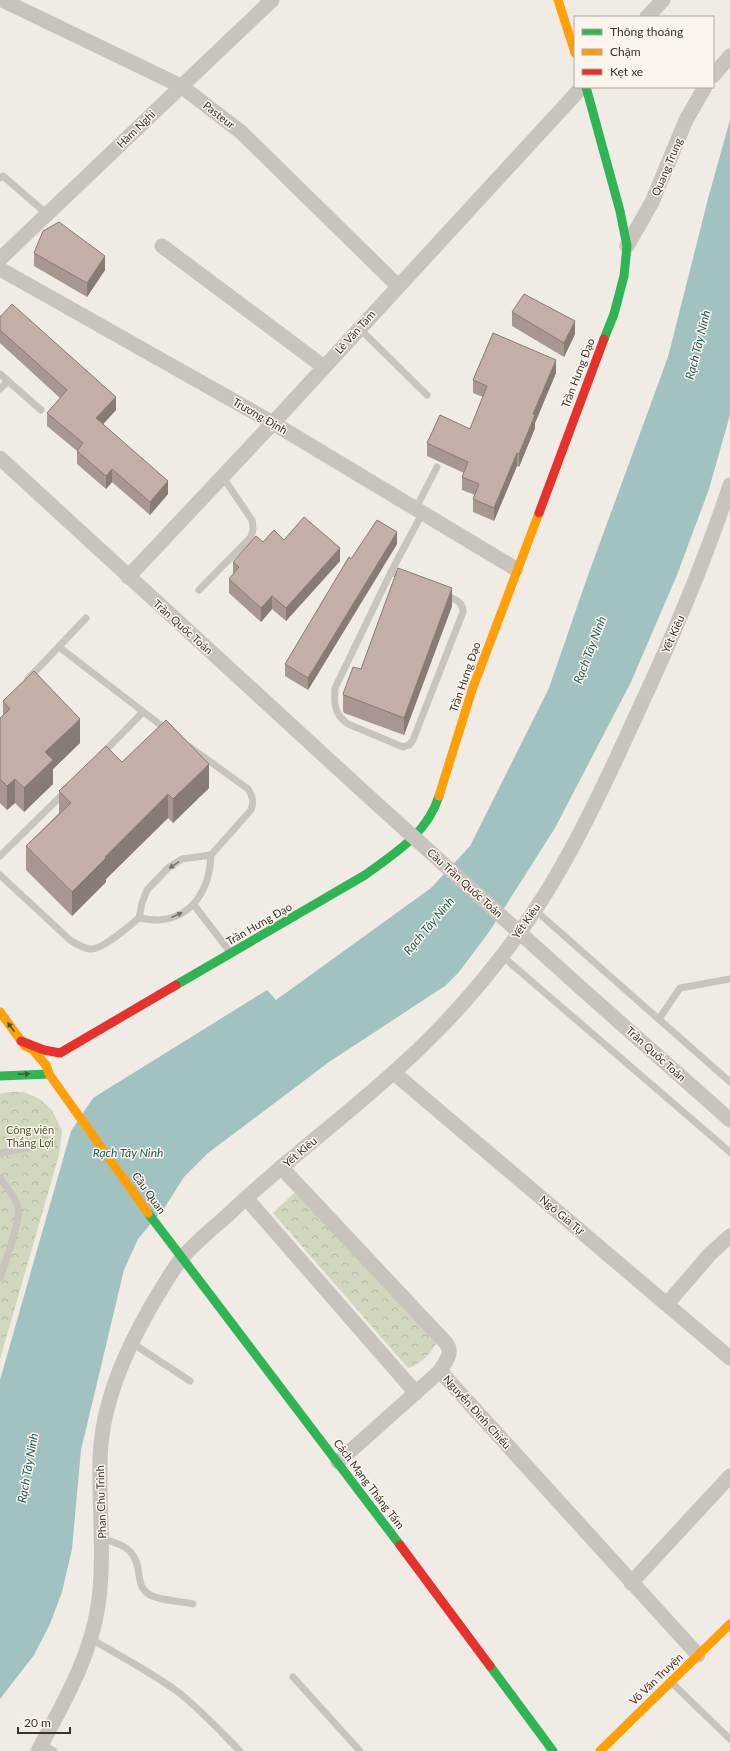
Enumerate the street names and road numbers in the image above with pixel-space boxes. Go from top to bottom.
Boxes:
street label: Pasteur [201,98,238,131]
street label: Hàm Nghi [114,107,158,150]
street label: Quang Trung [648,135,685,198]
street label: Lê Văn Tám [332,307,378,356]
street label: Trần Hưng Đạo [558,336,597,410]
street label: Trương Định [231,395,290,436]
street label: Trần Quốc Toản [151,597,216,657]
street label: Yết Kiêu [658,613,687,655]
street label: Trần Hưng Đạo [446,640,483,714]
street label: Cầu Trần Quốc Toản [425,845,506,920]
street label: Trần Hưng Đạo [224,900,294,948]
street label: Yết Kiêu [509,901,542,941]
street label: Trần Quốc Toản [624,1024,689,1084]
street label: Yết Kiêu [280,1134,319,1169]
street label: Cầu Quan [130,1169,169,1216]
street label: Ngô Gia Tự [538,1192,588,1238]
street label: Nguyễn Đình Chiểu [441,1372,514,1451]
street label: Cách Mạng Tháng Tám [331,1436,407,1531]
street label: Phan Chu Trinh [93,1465,108,1539]
street label: Võ Văn Truyện [626,1650,685,1707]

